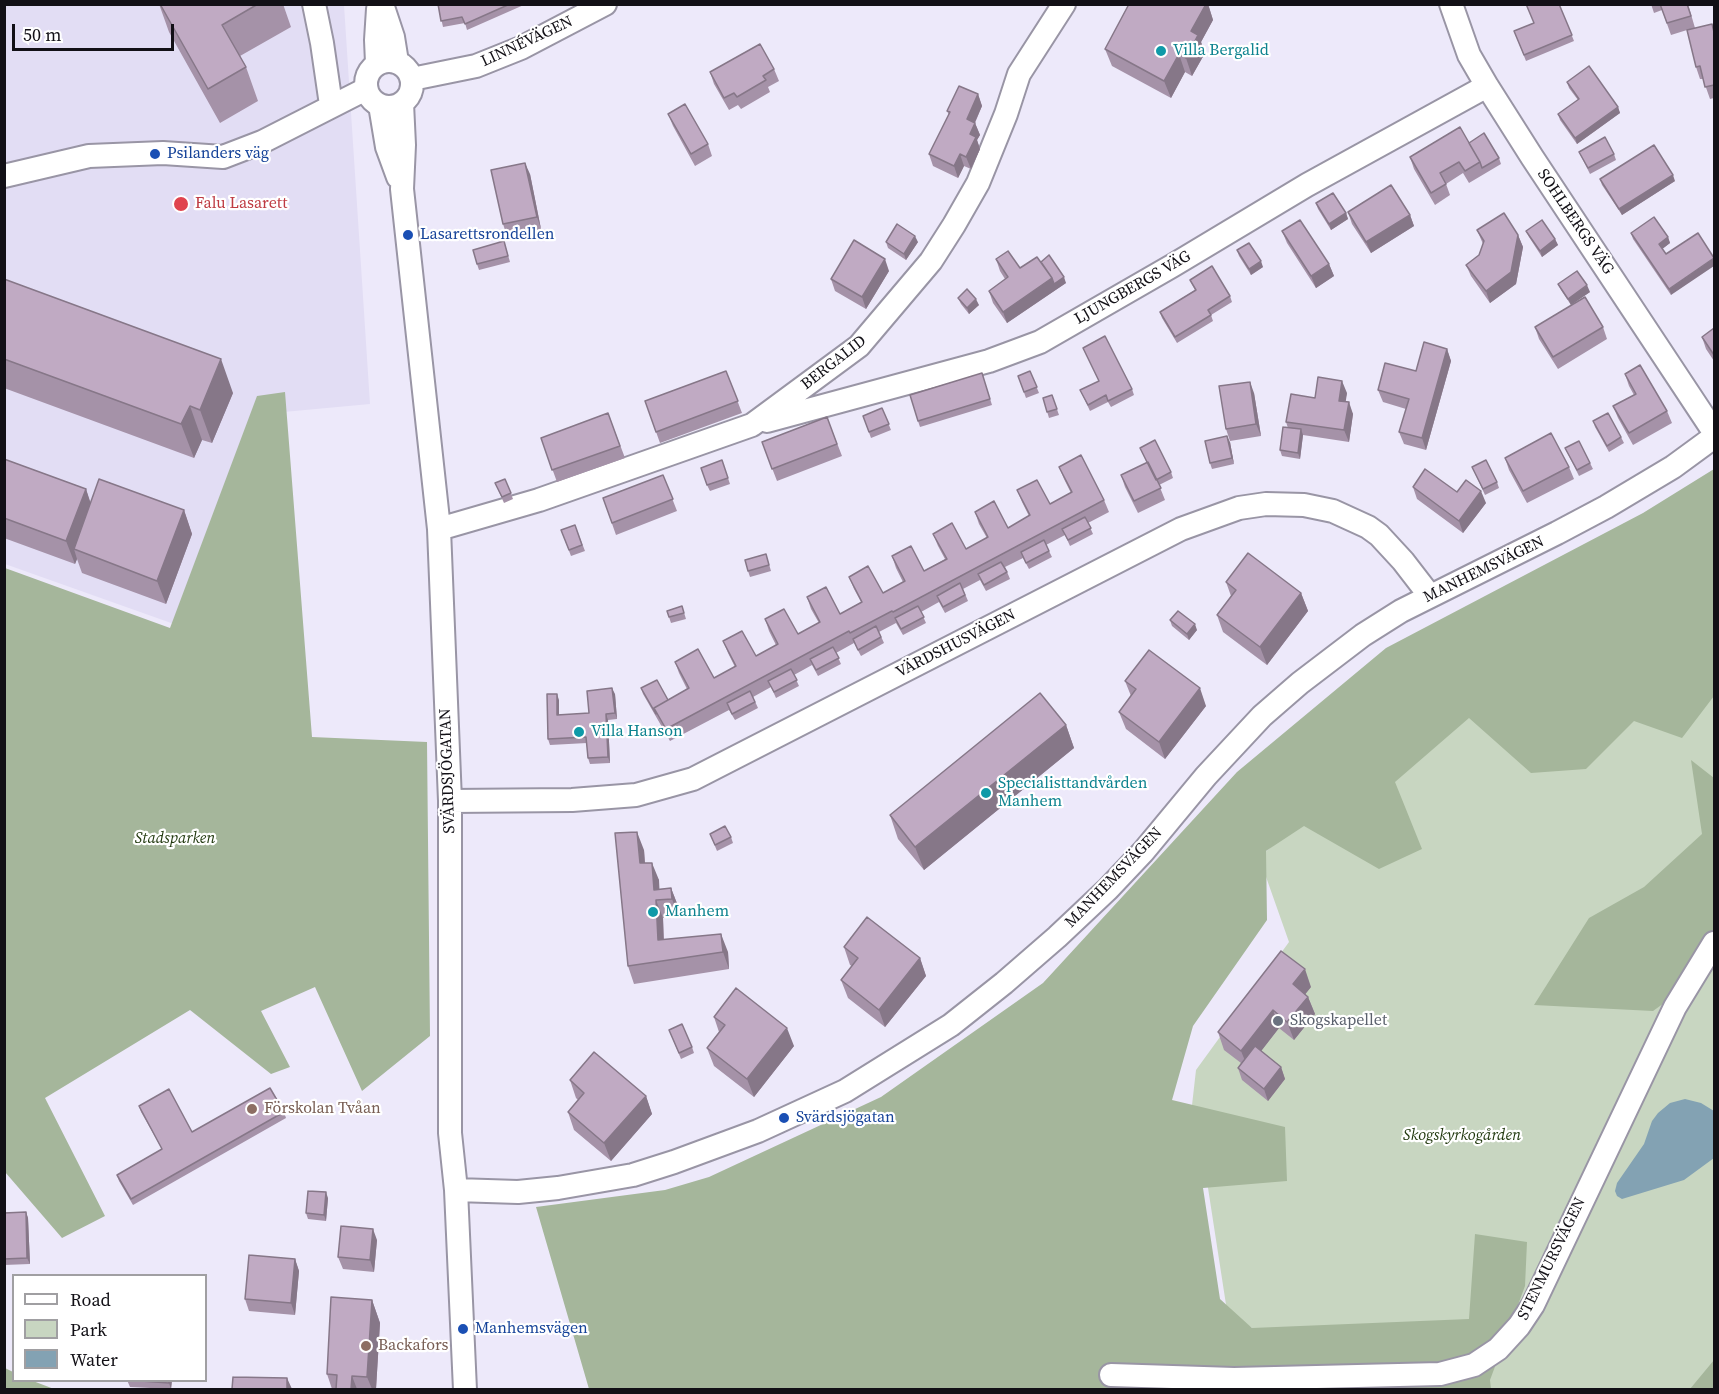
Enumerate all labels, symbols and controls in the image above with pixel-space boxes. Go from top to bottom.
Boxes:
scale bar [15,12,177,50]
street label: LINNÉVÄGEN [478,12,576,72]
text: 50 m [23,22,61,47]
place label: Villa Bergalid [1173,41,1269,61]
marker: Villa Bergalid [1154,44,1168,58]
place label: Psilanders väg [167,144,269,164]
marker: Psilanders väg [148,147,162,161]
street label: SOHLBERGS VÄG [1533,166,1617,278]
place label: Falu Lasarett [195,194,287,214]
marker: Falu Lasarett [172,195,190,213]
place label: Lasarettsrondellen [420,225,554,245]
marker: Lasarettsrondellen [401,228,415,242]
street label: LJUNGBERGS VÄG [1072,247,1194,329]
street label: BERGALID [798,332,870,394]
street label: MANHEMSVÄGEN [1421,532,1547,608]
street label: VÄRDSHUSVÄGEN [893,606,1019,682]
street label: SVÄRDSJÖGATAN [436,708,460,834]
place label: Villa Hanson [591,722,683,742]
marker: Villa Hanson [572,725,586,739]
place label: Specialisttandvården Manhem [998,774,1147,812]
marker: Specialisttandvården Manhem [979,786,993,800]
street label: MANHEMSVÄGEN [1061,824,1167,932]
park label: Stadsparken [135,829,215,849]
place label: Manhem [665,902,729,922]
marker: Manhem [646,905,660,919]
place label: Skogskapellet [1290,1011,1387,1031]
marker: Skogskapellet [1271,1014,1285,1028]
place label: Förskolan Tvåan [264,1099,381,1119]
marker: Förskolan Tvåan [245,1102,259,1116]
place label: Svärdsjögatan [796,1108,895,1128]
marker: Svärdsjögatan [777,1111,791,1125]
park label: Skogskyrkogården [1403,1126,1521,1146]
street label: STENMURSVÄGEN [1514,1195,1590,1323]
legend [12,1274,207,1382]
text: Road [70,1287,111,1312]
text: Park [70,1317,107,1342]
place label: Manhemsvägen [475,1319,588,1339]
marker: Manhemsvägen [456,1322,470,1336]
place label: Backafors [378,1336,448,1356]
marker: Backafors [359,1339,373,1353]
text: Water [70,1347,118,1372]

